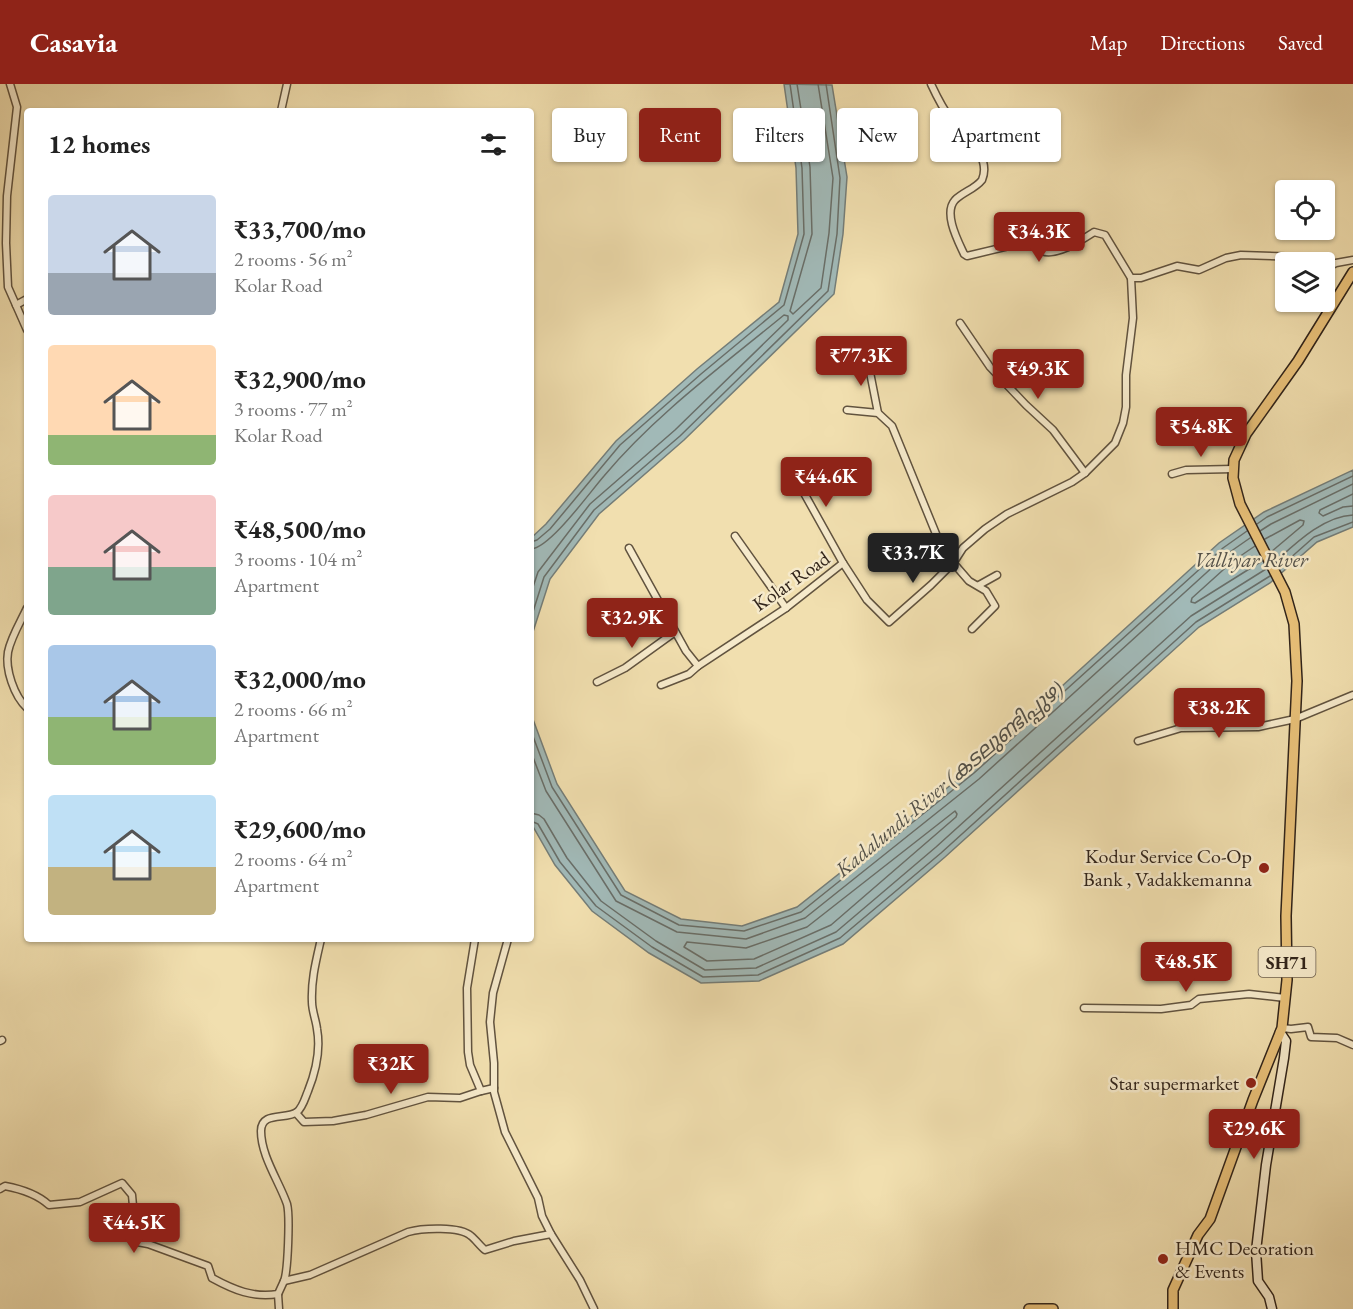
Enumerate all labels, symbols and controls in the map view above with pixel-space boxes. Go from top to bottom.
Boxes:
text: Casavia [30,24,118,60]
text: Map [1090,29,1127,56]
text: Directions [1160,29,1245,56]
text: Saved [1278,29,1323,56]
chip: Buy [552,108,627,162]
chip: Rent [639,108,721,162]
chip: Filters [733,108,825,162]
chip: New [837,108,918,162]
chip: Apartment [930,108,1061,162]
text: 12 homes [48,127,150,161]
icon: filters [477,128,510,161]
map controls [1275,180,1335,312]
button: locate [1275,180,1335,240]
text: ₹33,700/mo [234,212,366,246]
pin: ₹34.3K [990,212,1088,263]
text: ₹34.3K [1008,218,1070,244]
icon: home [96,219,168,291]
text: 2 rooms · 56 m² [234,246,353,272]
button: layers [1275,252,1335,312]
text: Kolar Road [234,272,323,298]
pin: ₹77.3K [812,336,910,387]
text: ₹77.3K [830,342,892,368]
pin: ₹49.3K [989,349,1087,400]
text: ₹49.3K [1007,355,1069,381]
text: ₹32,900/mo [234,362,366,396]
icon: home [96,369,168,441]
text: 3 rooms · 77 m² [234,396,353,422]
pin: ₹54.8K [1152,407,1250,458]
text: ₹54.8K [1170,413,1232,439]
text: Kolar Road [234,422,323,448]
pin: ₹44.6K [777,457,875,508]
text: ₹44.6K [795,463,857,489]
text: ₹48,500/mo [234,512,366,546]
icon: home [96,519,168,591]
pin: ₹33.7K [864,533,962,584]
text: ₹33.7K [882,539,944,565]
street label: Kolar Road [747,544,835,617]
text: 3 rooms · 104 m² [234,546,362,572]
water label: Valliyar River [1194,546,1309,573]
text: Apartment [234,572,319,598]
pin: ₹32.9K [583,598,681,649]
text: ₹32.9K [601,604,663,630]
text: ₹32,000/mo [234,662,366,696]
icon: home [96,669,168,741]
water label: Kadalundi River (കടലുണ്ടിപ്പുഴ) [829,675,1070,884]
pin: ₹38.2K [1170,688,1268,739]
text: ₹38.2K [1188,694,1250,720]
text: 2 rooms · 66 m² [234,696,353,722]
text: Apartment [234,722,319,748]
text: ₹29,600/mo [234,812,366,846]
icon: home [96,819,168,891]
place label: Kodur Service Co-Op Bank , Vadakkemanna [1083,843,1252,892]
text: 2 rooms · 64 m² [234,846,353,872]
marker: Kodur Service Co-Op Bank , Vadakkemanna [1257,861,1271,875]
text: Apartment [234,872,319,898]
pin: ₹48.5K [1137,942,1235,993]
road number: SH71 [1258,947,1316,977]
text: ₹48.5K [1155,948,1217,974]
pin: ₹32K [355,1044,427,1095]
text: ₹32K [368,1050,414,1076]
place label: Star supermarket [1109,1070,1240,1096]
marker: Star supermarket [1244,1076,1258,1090]
pin: ₹29.6K [1205,1109,1303,1160]
text: ₹29.6K [1223,1115,1285,1141]
pin: ₹44.5K [85,1203,183,1254]
text: ₹44.5K [103,1209,165,1235]
place label: HMC Decoration & Events [1175,1235,1314,1284]
marker: HMC Decoration & Events [1156,1252,1170,1266]

